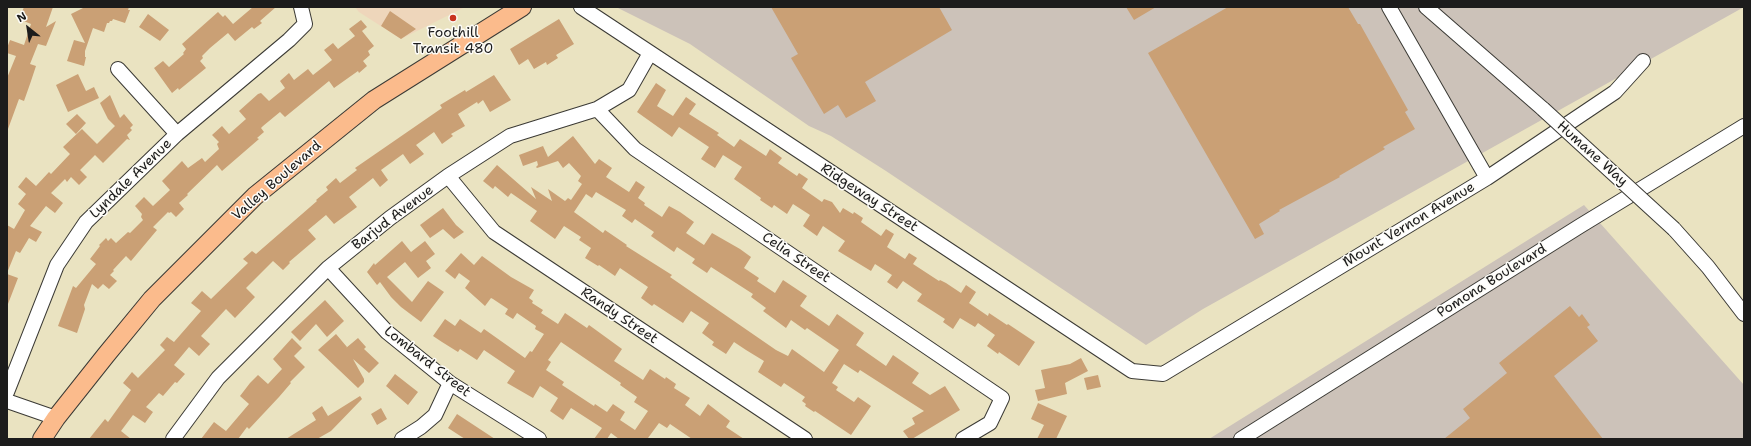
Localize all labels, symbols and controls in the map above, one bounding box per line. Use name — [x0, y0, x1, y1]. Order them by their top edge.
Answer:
north arrow — [8, 8, 48, 48]
text: N — [14, 8, 29, 26]
marker: Foothill Transit 480 — [448, 13, 458, 23]
place label: Foothill Transit 480 — [413, 25, 493, 58]
street label: Humane Way — [1553, 118, 1631, 190]
street label: Lyndale Avenue — [87, 136, 175, 222]
street label: Valley Boulevard — [229, 138, 325, 224]
street label: Ridgeway Street — [817, 160, 921, 236]
street label: Mount Vernon Avenue — [1340, 179, 1478, 271]
street label: Barjud Avenue — [349, 182, 437, 254]
street label: Celia Street — [759, 229, 833, 287]
street label: Pomona Boulevard — [1434, 241, 1550, 321]
street label: Randy Street — [577, 284, 661, 348]
street label: Lombard Street — [380, 323, 474, 401]

